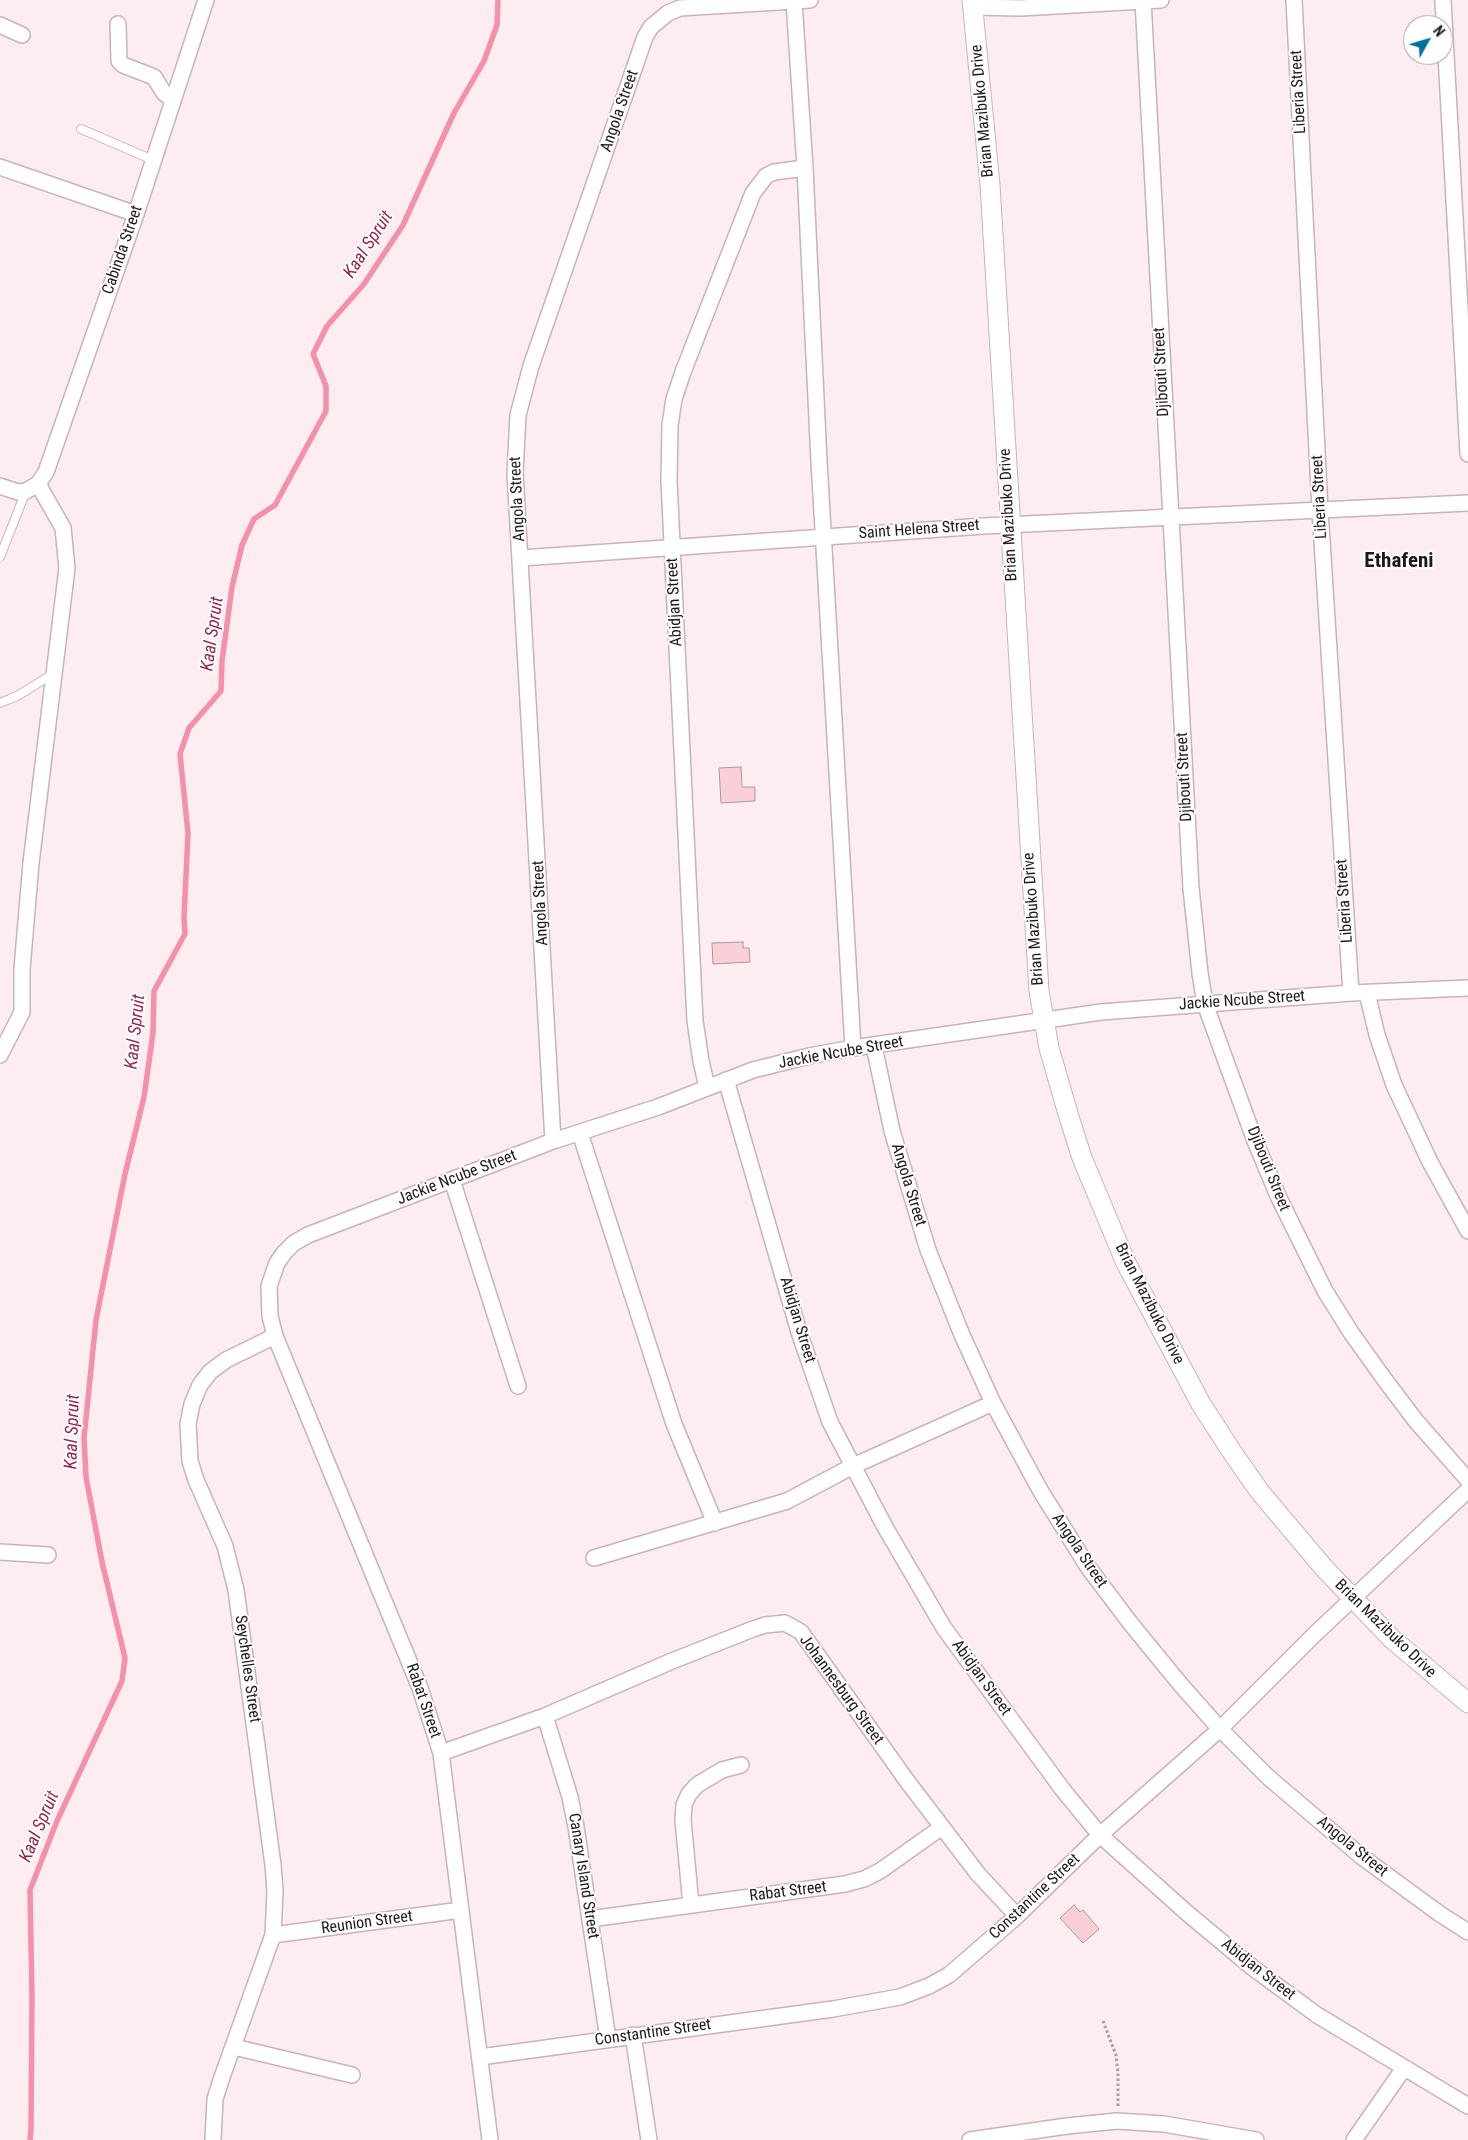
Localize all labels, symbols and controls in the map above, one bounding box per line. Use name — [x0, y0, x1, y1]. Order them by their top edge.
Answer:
north arrow — [1403, 15, 1453, 65]
text: N — [1430, 23, 1448, 40]
street label: Brian Mazibuko Drive — [968, 44, 998, 178]
street label: Liberia Street — [1287, 50, 1311, 134]
street label: Angola Street — [597, 68, 643, 154]
street label: Cabinda Street — [99, 203, 147, 297]
water label: Kaal Spruit — [340, 208, 398, 282]
street label: Djibouti Street — [1150, 327, 1174, 417]
street label: Brian Mazibuko Drive — [996, 448, 1022, 582]
street label: Liberia Street — [1308, 455, 1332, 539]
street label: Angola Street — [506, 456, 530, 542]
street label: Saint Helena Street — [858, 516, 980, 544]
district label: Ethafeni — [1364, 549, 1434, 575]
street label: Abidjan Street — [663, 557, 687, 647]
water label: Kaal Spruit — [197, 595, 229, 673]
street label: Djibouti Street — [1173, 732, 1197, 822]
street label: Brian Mazibuko Drive — [1020, 852, 1048, 986]
street label: Liberia Street — [1332, 858, 1358, 944]
street label: Angola Street — [529, 860, 553, 946]
street label: Jackie Ncube Street — [1178, 987, 1306, 1015]
water label: Kaal Spruit — [121, 994, 151, 1070]
street label: Jackie Ncube Street — [777, 1033, 905, 1073]
street label: Djibouti Street — [1242, 1124, 1294, 1214]
street label: Angola Street — [886, 1141, 930, 1229]
street label: Jackie Ncube Street — [395, 1146, 519, 1210]
street label: Brian Mazibuko Drive — [1110, 1240, 1188, 1368]
street label: Abidjan Street — [775, 1275, 819, 1365]
water label: Kaal Spruit — [61, 1394, 85, 1470]
street label: Angola Street — [1047, 1510, 1111, 1592]
street label: Brian Mazibuko Drive — [1330, 1576, 1440, 1682]
street label: Seychelles Street — [230, 1614, 264, 1724]
street label: Johannesburg Street — [795, 1631, 887, 1749]
street label: Abidjan Street — [947, 1636, 1015, 1720]
street label: Rabat Street — [401, 1661, 445, 1741]
water label: Kaal Spruit — [15, 1788, 65, 1866]
street label: Canary Island Street — [564, 1812, 602, 1940]
street label: Angola Street — [1313, 1813, 1391, 1881]
street label: Constantine Street — [986, 1850, 1084, 1944]
street label: Rabat Street — [748, 1878, 828, 1906]
street label: Reunion Street — [320, 1907, 414, 1939]
street label: Abidjan Street — [1217, 1935, 1299, 2005]
street label: Constantine Street — [594, 2015, 712, 2051]

